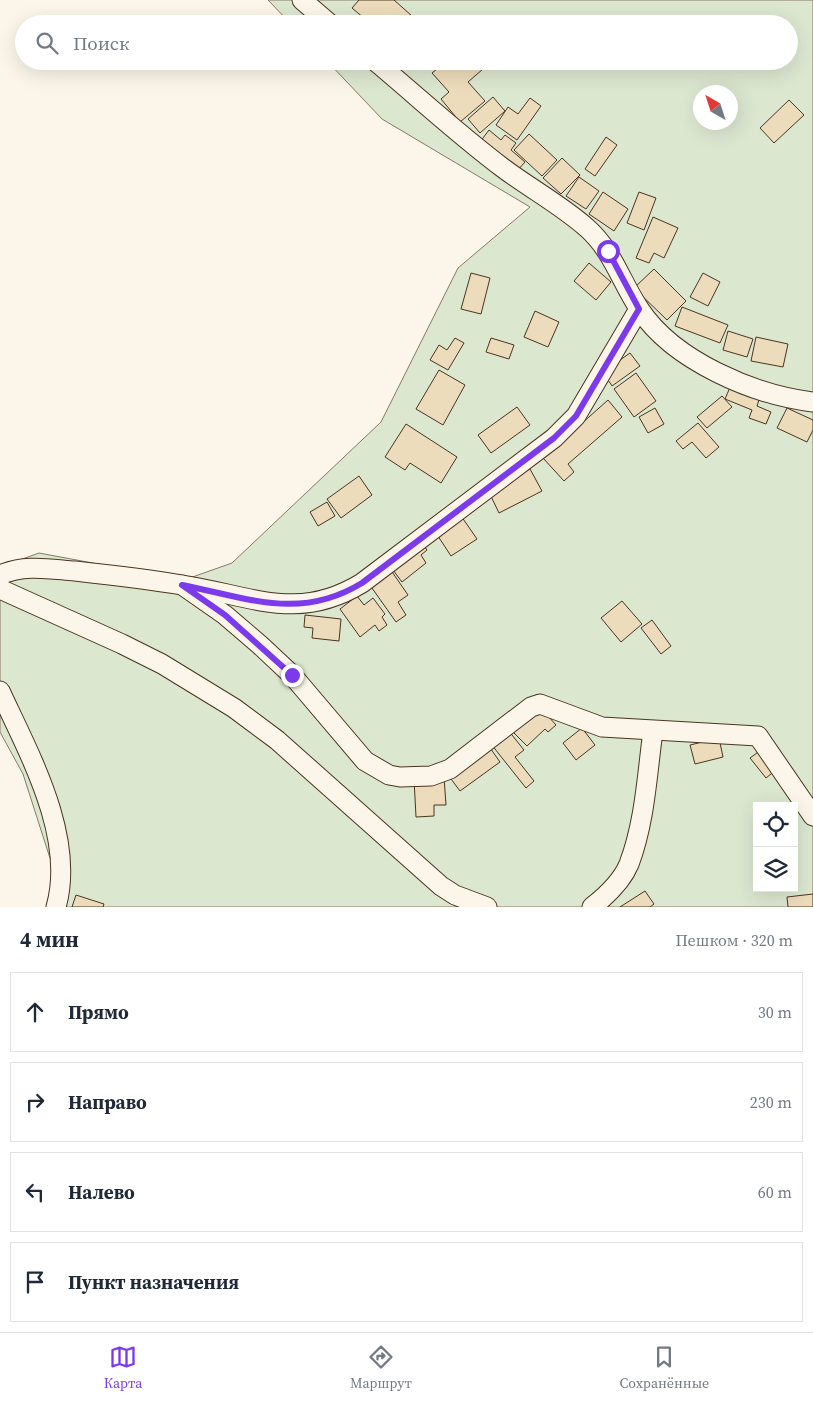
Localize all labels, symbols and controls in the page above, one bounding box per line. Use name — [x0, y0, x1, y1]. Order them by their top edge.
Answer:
search box — [15, 15, 798, 70]
icon: search — [33, 29, 61, 57]
text: Поиск — [73, 30, 130, 56]
north arrow — [693, 85, 738, 130]
route start — [597, 240, 620, 263]
route end — [281, 664, 304, 687]
map controls — [753, 802, 798, 892]
button: locate — [753, 802, 798, 847]
button: layers — [753, 847, 798, 892]
text: 4 мин — [20, 925, 79, 954]
text: Пешком · 320 m — [675, 929, 793, 951]
icon: ahead — [21, 998, 49, 1026]
text: Прямо — [68, 999, 129, 1025]
text: 30 m — [758, 1001, 792, 1023]
icon: right — [21, 1088, 49, 1116]
text: Направо — [68, 1089, 147, 1115]
text: 230 m — [750, 1091, 792, 1113]
icon: left — [21, 1178, 49, 1206]
text: Налево — [68, 1179, 135, 1205]
text: 60 m — [758, 1181, 792, 1203]
icon: arrive — [21, 1268, 49, 1296]
text: Пункт назначения — [68, 1269, 239, 1295]
tab: Карта — [104, 1343, 142, 1393]
tab: Маршрут — [350, 1343, 412, 1393]
tab: Сохранённые — [620, 1343, 709, 1393]

